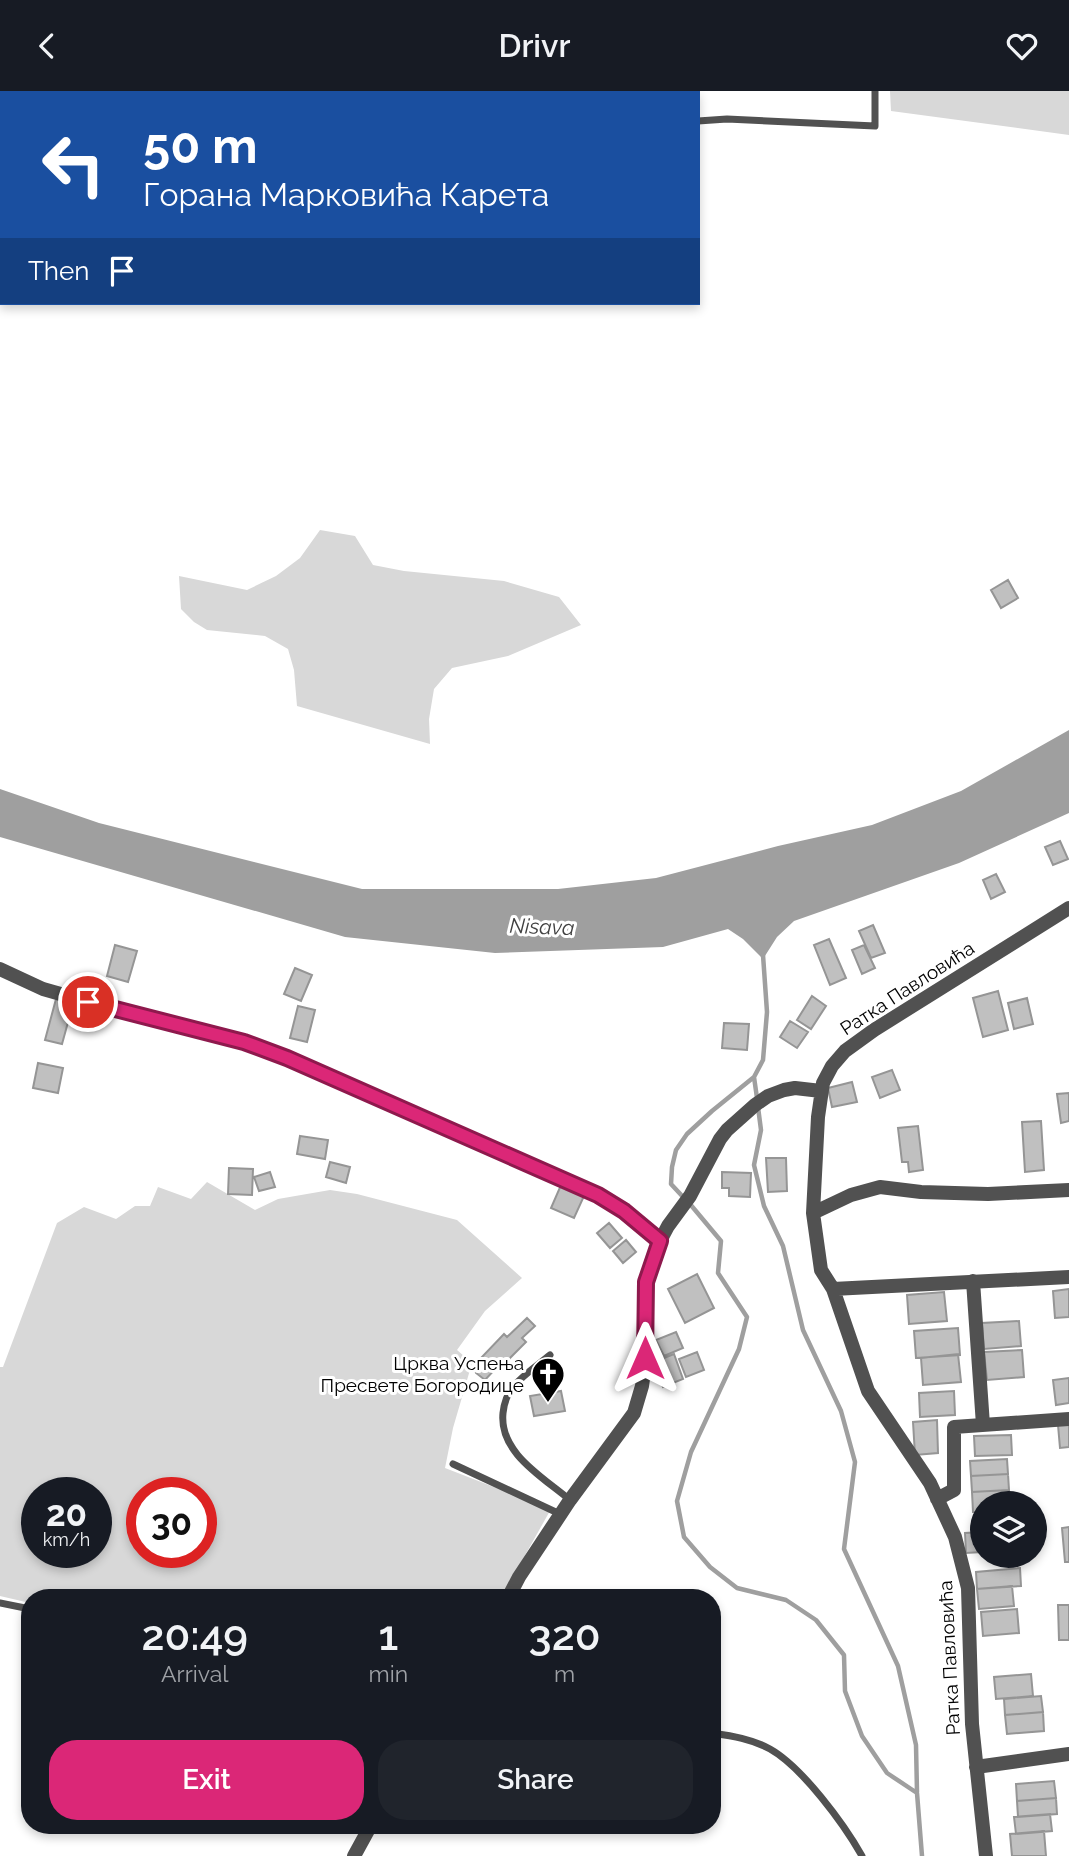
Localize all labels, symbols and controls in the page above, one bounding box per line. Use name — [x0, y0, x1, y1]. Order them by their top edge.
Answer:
icon: back — [28, 27, 66, 65]
text: Drivr — [499, 27, 570, 64]
icon: heart — [1003, 27, 1041, 65]
text: 50 m — [143, 117, 258, 174]
icon: left — [28, 119, 119, 210]
text: Горана Марковића Карета — [143, 176, 549, 213]
icon: arrive — [103, 252, 141, 290]
text: Then — [28, 256, 89, 286]
water label: Nisava — [509, 913, 575, 940]
street label: Ратка Павловића — [836, 937, 978, 1039]
pin — [58, 972, 118, 1032]
icon: arrive — [69, 983, 107, 1021]
position arrow — [608, 1321, 682, 1395]
place label: Црква Успења Пресвете Богородице — [321, 1352, 524, 1396]
church icon: Црква Успења Пресвете Богородице — [529, 1355, 567, 1404]
speed limit sign: 30 — [126, 1477, 217, 1568]
map controls — [970, 1491, 1047, 1568]
button: layers — [970, 1491, 1047, 1568]
text: 20 — [46, 1493, 87, 1534]
text: km/h — [43, 1529, 90, 1550]
street label: Ратка Павловића — [934, 1580, 964, 1736]
text: 20:49 — [141, 1611, 248, 1660]
text: 1 — [378, 1611, 398, 1660]
text: 320 — [529, 1611, 601, 1660]
text: Arrival — [161, 1660, 229, 1687]
text: min — [369, 1660, 408, 1687]
text: m — [554, 1660, 575, 1687]
button: Exit — [49, 1740, 364, 1820]
button: Share — [378, 1740, 693, 1820]

